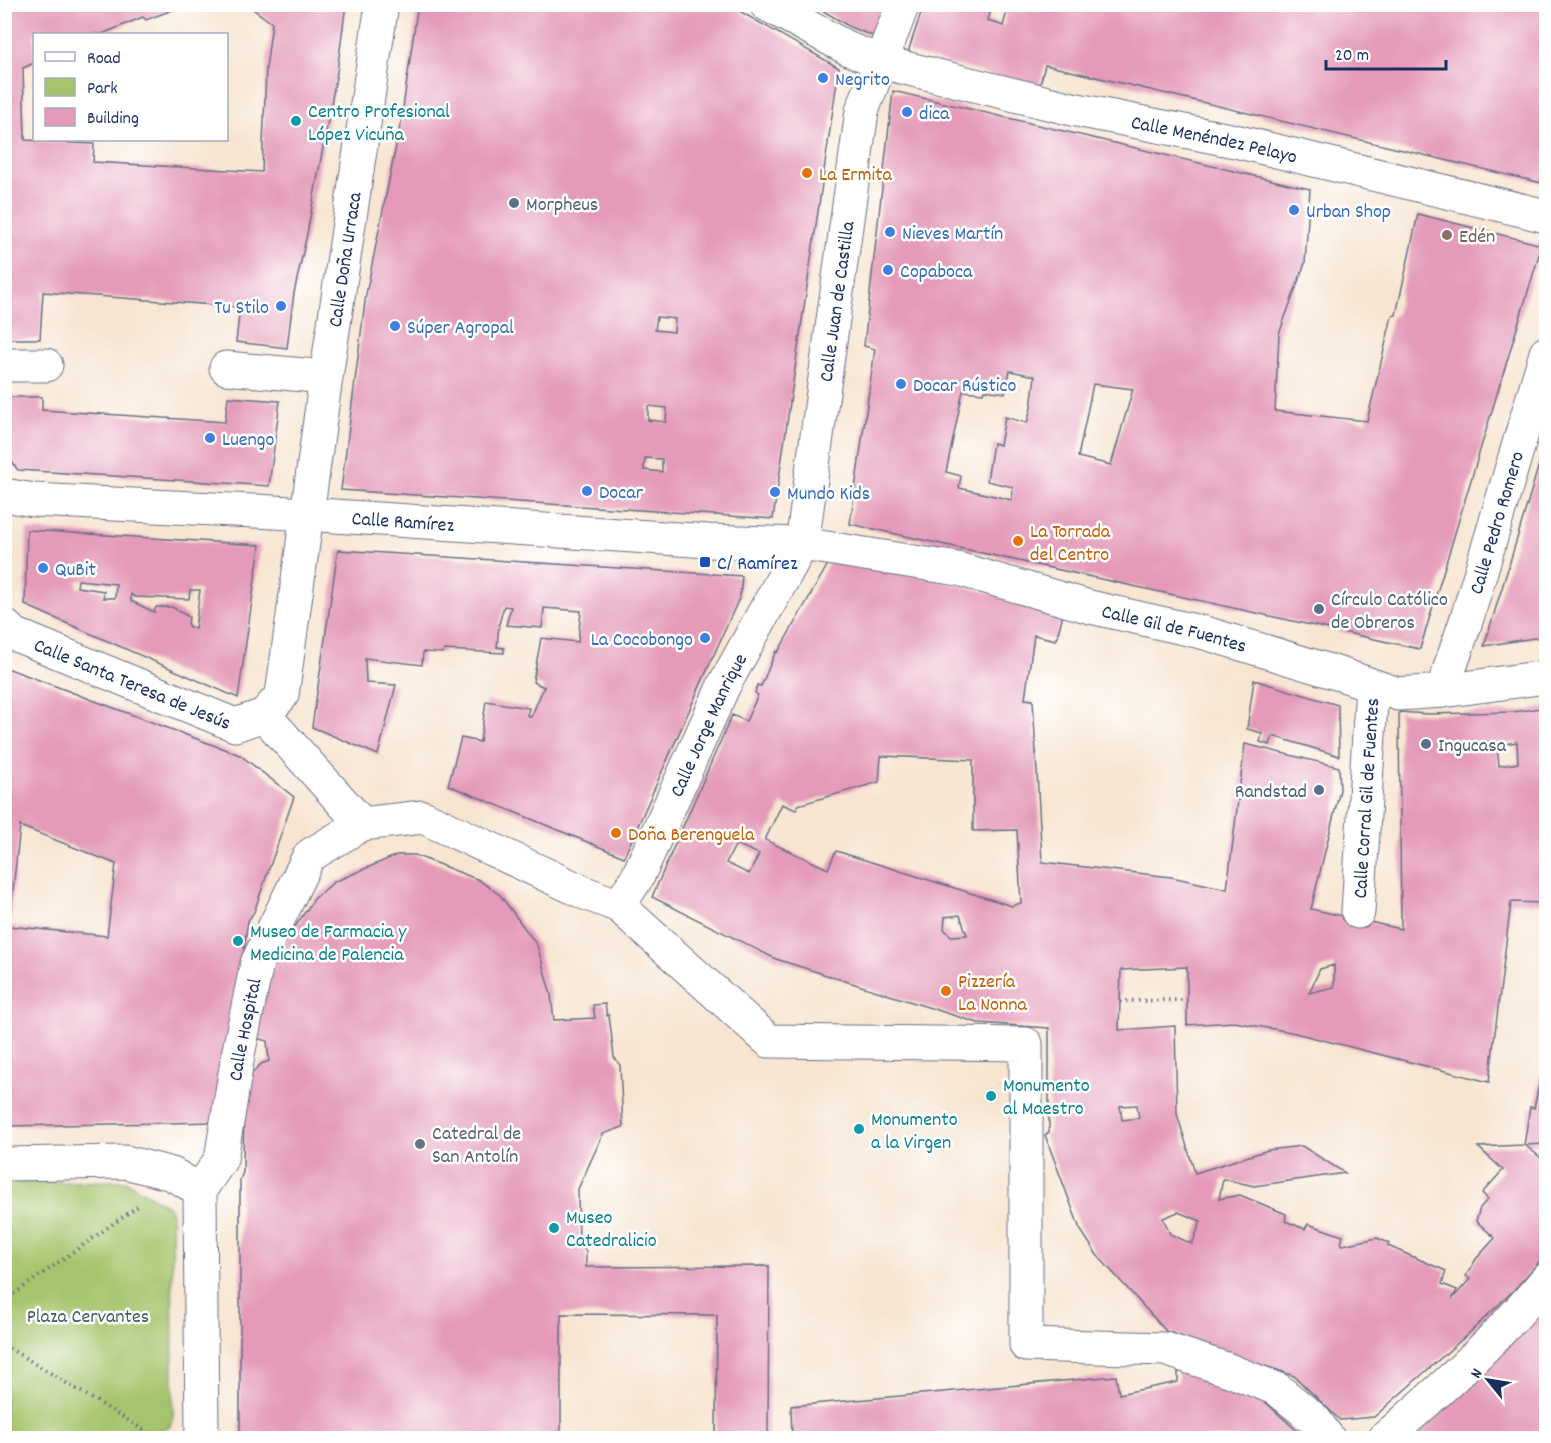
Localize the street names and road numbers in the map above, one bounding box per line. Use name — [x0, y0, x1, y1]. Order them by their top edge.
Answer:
street label: Calle Menéndez Pelayo — [1128, 110, 1300, 173]
street label: Calle Doña Urraca — [323, 190, 371, 329]
street label: Calle Juan de Castilla — [814, 219, 864, 384]
street label: Calle Pedro Romero — [1464, 448, 1533, 598]
street label: Calle Ramírez — [351, 506, 455, 541]
street label: Calle Gil de Fuentes — [1099, 599, 1250, 662]
street label: Calle Santa Teresa de Jesús — [29, 633, 235, 739]
street label: Calle Jorge Manrique — [664, 649, 756, 802]
street label: Calle Corral Gil de Fuentes — [1348, 697, 1388, 899]
street label: Calle Hospital — [223, 976, 271, 1083]

